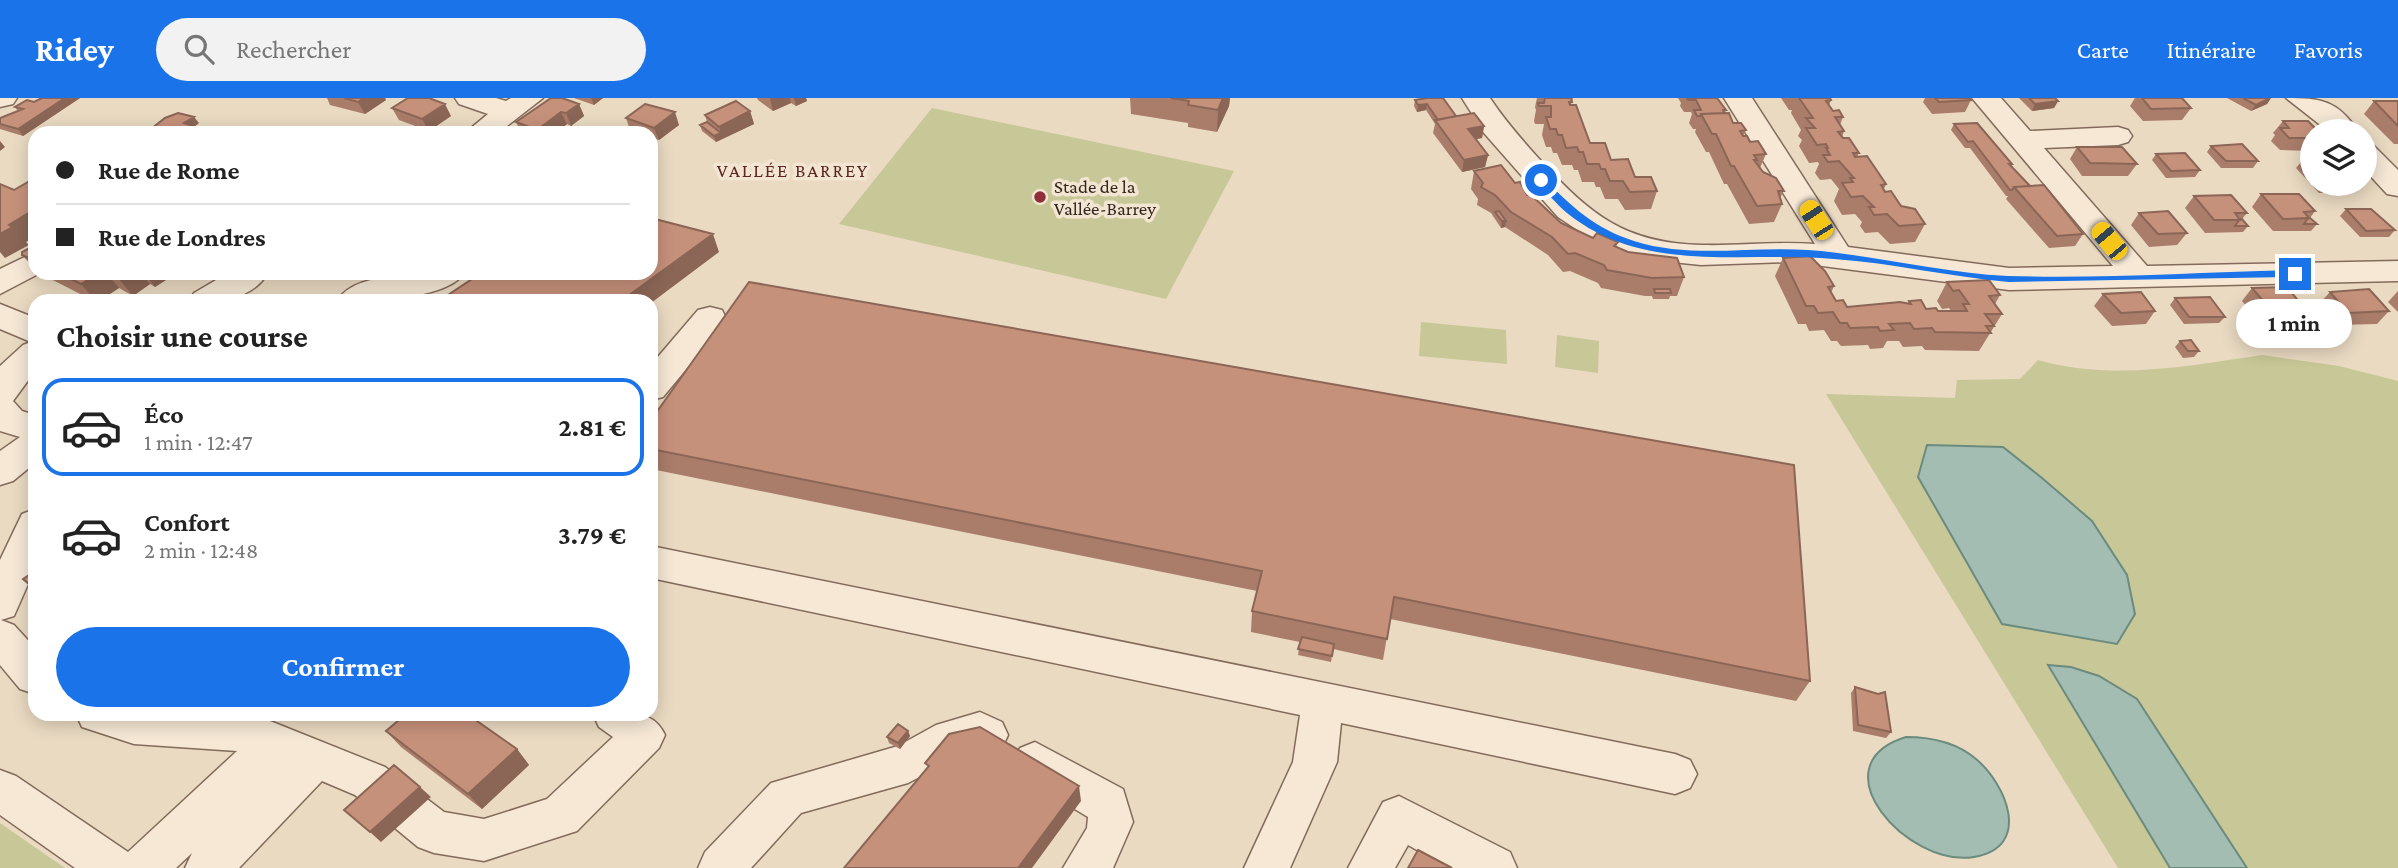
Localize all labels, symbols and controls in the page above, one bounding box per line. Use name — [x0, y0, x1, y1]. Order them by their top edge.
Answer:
search box — [156, 18, 646, 81]
icon: search — [180, 30, 218, 68]
text: Ridey — [35, 31, 114, 68]
text: Rechercher — [236, 35, 351, 64]
text: Carte — [2077, 36, 2129, 63]
text: Itinéraire — [2167, 36, 2256, 63]
text: Favoris — [2294, 36, 2363, 63]
map controls — [2300, 119, 2377, 196]
button: layers — [2300, 119, 2377, 196]
text: Rue de Rome — [98, 156, 240, 185]
district label: VALLÉE BARREY — [717, 160, 869, 181]
route start — [1525, 164, 1557, 196]
place label: Stade de la Vallée-Barrey — [1054, 176, 1156, 219]
marker: Stade de la Vallée-Barrey — [1032, 189, 1048, 205]
car — [1796, 197, 1837, 243]
car — [2088, 218, 2131, 264]
text: Rue de Londres — [98, 223, 266, 252]
route end — [2279, 258, 2311, 290]
callout: 1 min — [2237, 298, 2353, 347]
text: 1 min — [2268, 310, 2320, 336]
text: Choisir une course — [56, 318, 308, 354]
icon: car — [60, 396, 123, 459]
text: Éco — [144, 400, 184, 429]
text: 2.81 € — [559, 413, 626, 442]
text: 1 min · 12:47 — [144, 429, 253, 455]
icon: car — [60, 504, 123, 567]
text: Confort — [144, 508, 230, 537]
text: 3.79 € — [558, 521, 626, 550]
text: 2 min · 12:48 — [144, 537, 258, 563]
button: Confirmer — [56, 627, 630, 707]

